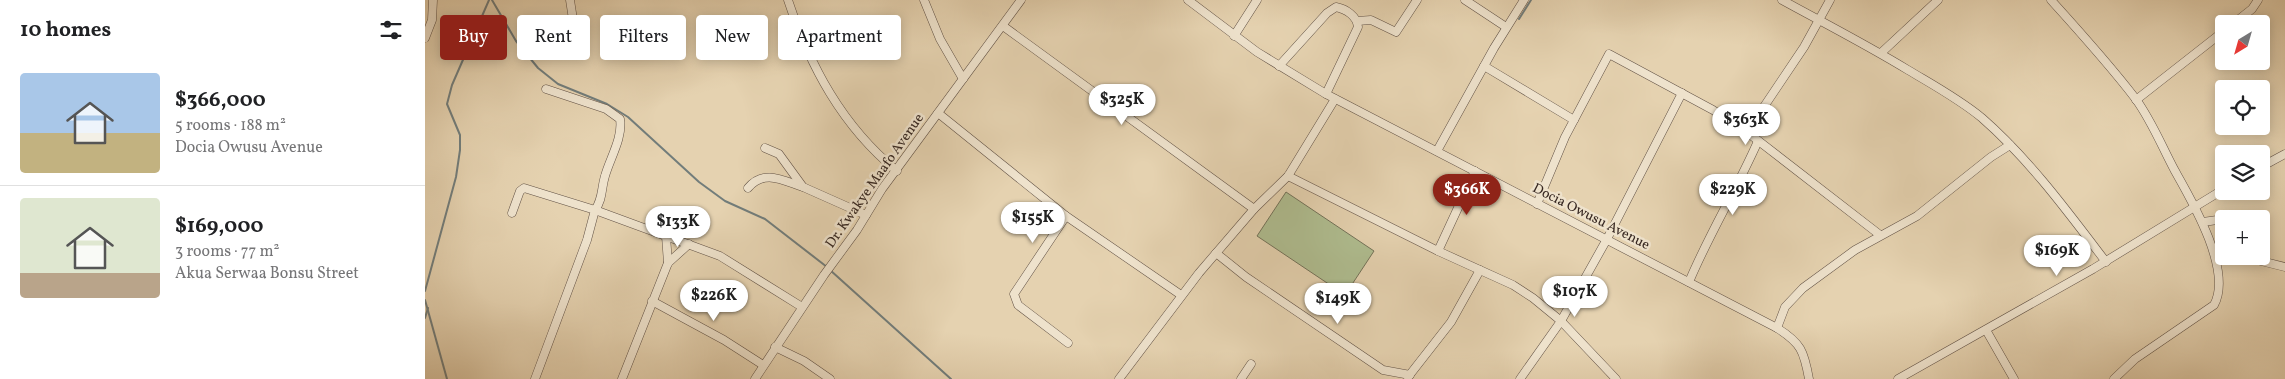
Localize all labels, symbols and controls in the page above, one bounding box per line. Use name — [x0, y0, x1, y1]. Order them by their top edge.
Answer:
chip: Buy — [440, 15, 507, 60]
chip: Rent — [517, 15, 590, 60]
chip: Filters — [600, 15, 686, 60]
chip: New — [696, 15, 768, 60]
chip: Apartment — [778, 15, 901, 60]
north arrow — [2215, 15, 2270, 70]
map controls — [2215, 15, 2270, 265]
text: 10 homes — [20, 16, 111, 45]
icon: filters — [377, 16, 405, 44]
button: locate — [2215, 80, 2270, 135]
pin: $325K — [1087, 84, 1157, 126]
text: $366,000 — [175, 86, 266, 115]
text: $325K — [1100, 89, 1144, 111]
icon: home — [60, 93, 120, 153]
pin: $363K — [1711, 104, 1781, 146]
text: $363K — [1723, 109, 1769, 131]
street label: Dr. Kwakye Maafo Avenue — [821, 110, 929, 252]
text: 5 rooms · 188 m² — [175, 115, 286, 137]
text: Docia Owusu Avenue — [175, 137, 323, 159]
button: layers — [2215, 145, 2270, 200]
pin: $366K — [1432, 174, 1502, 216]
pin: $229K — [1698, 174, 1768, 216]
text: $366K — [1444, 179, 1490, 201]
street label: Docia Owusu Avenue — [1529, 179, 1653, 255]
text: $229K — [1710, 179, 1756, 201]
pin: $155K — [998, 202, 1068, 244]
pin: $133K — [643, 206, 713, 248]
text: $155K — [1012, 207, 1054, 229]
button: + — [2215, 210, 2270, 265]
text: $133K — [656, 211, 700, 233]
text: $169,000 — [175, 212, 264, 241]
icon: home — [60, 218, 120, 278]
pin: $169K — [2022, 234, 2092, 277]
text: $169K — [2035, 240, 2079, 262]
text: 3 rooms · 77 m² — [175, 241, 279, 263]
text: Akua Serwaa Bonsu Street — [175, 263, 359, 285]
pin: $107K — [1540, 276, 1610, 318]
pin: $226K — [679, 280, 749, 322]
text: $107K — [1553, 281, 1597, 303]
pin: $149K — [1303, 282, 1373, 325]
text: $226K — [691, 285, 737, 307]
text: $149K — [1315, 288, 1361, 310]

